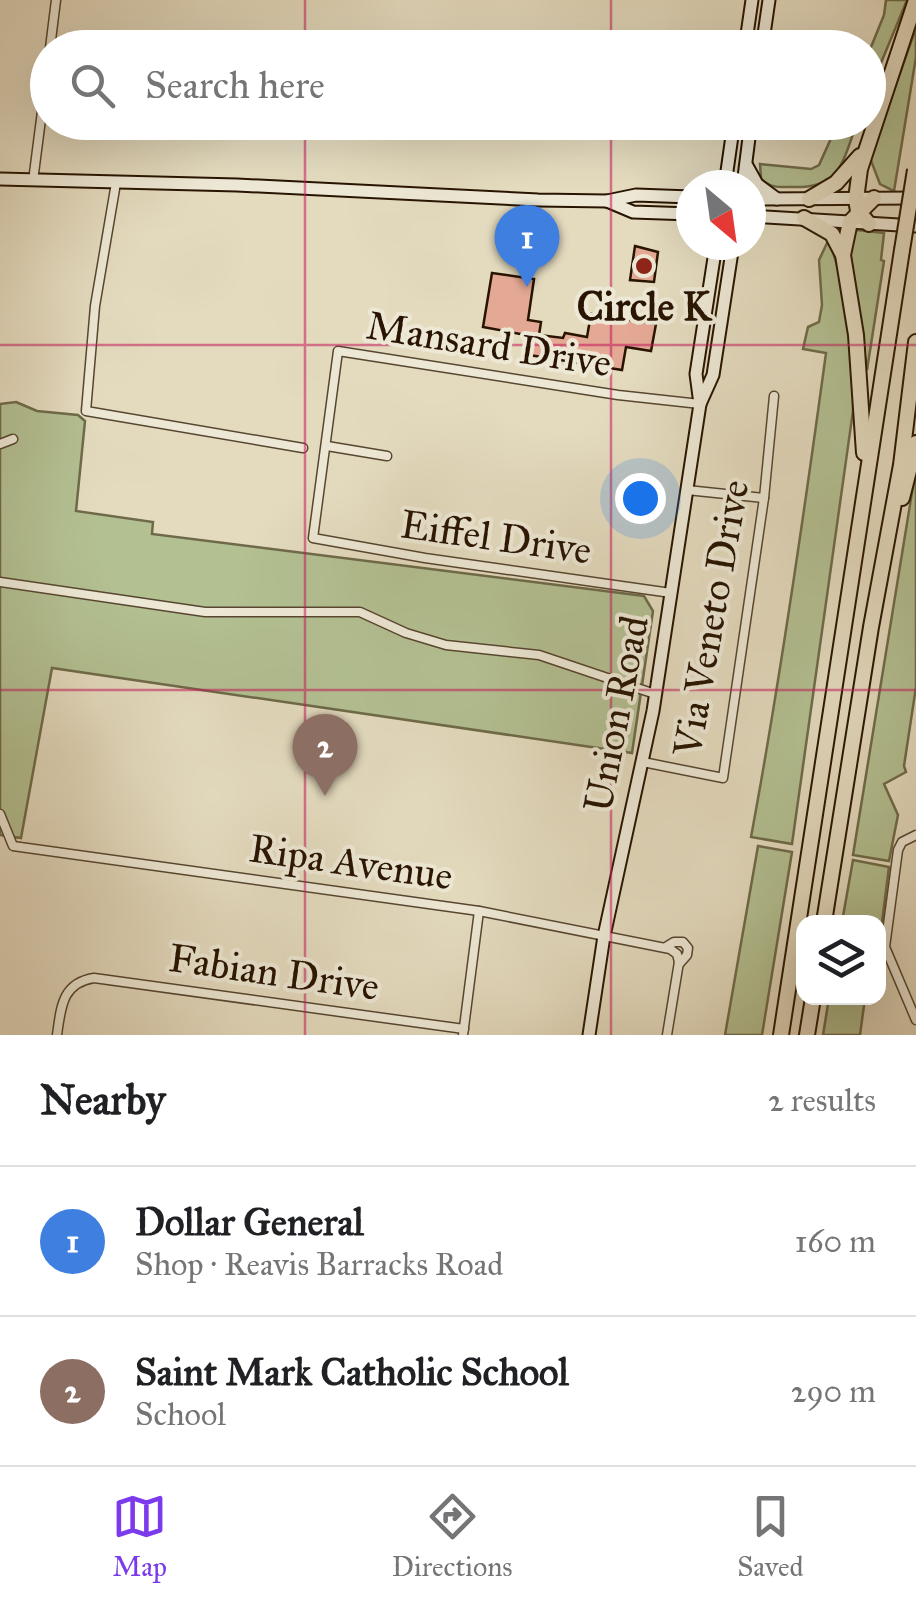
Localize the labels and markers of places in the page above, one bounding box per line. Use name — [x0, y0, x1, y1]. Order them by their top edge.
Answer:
pin: 1 — [494, 204, 560, 287]
marker: Circle K — [633, 255, 655, 277]
place label: Circle K — [577, 282, 713, 331]
pin: 2 — [292, 714, 358, 796]

